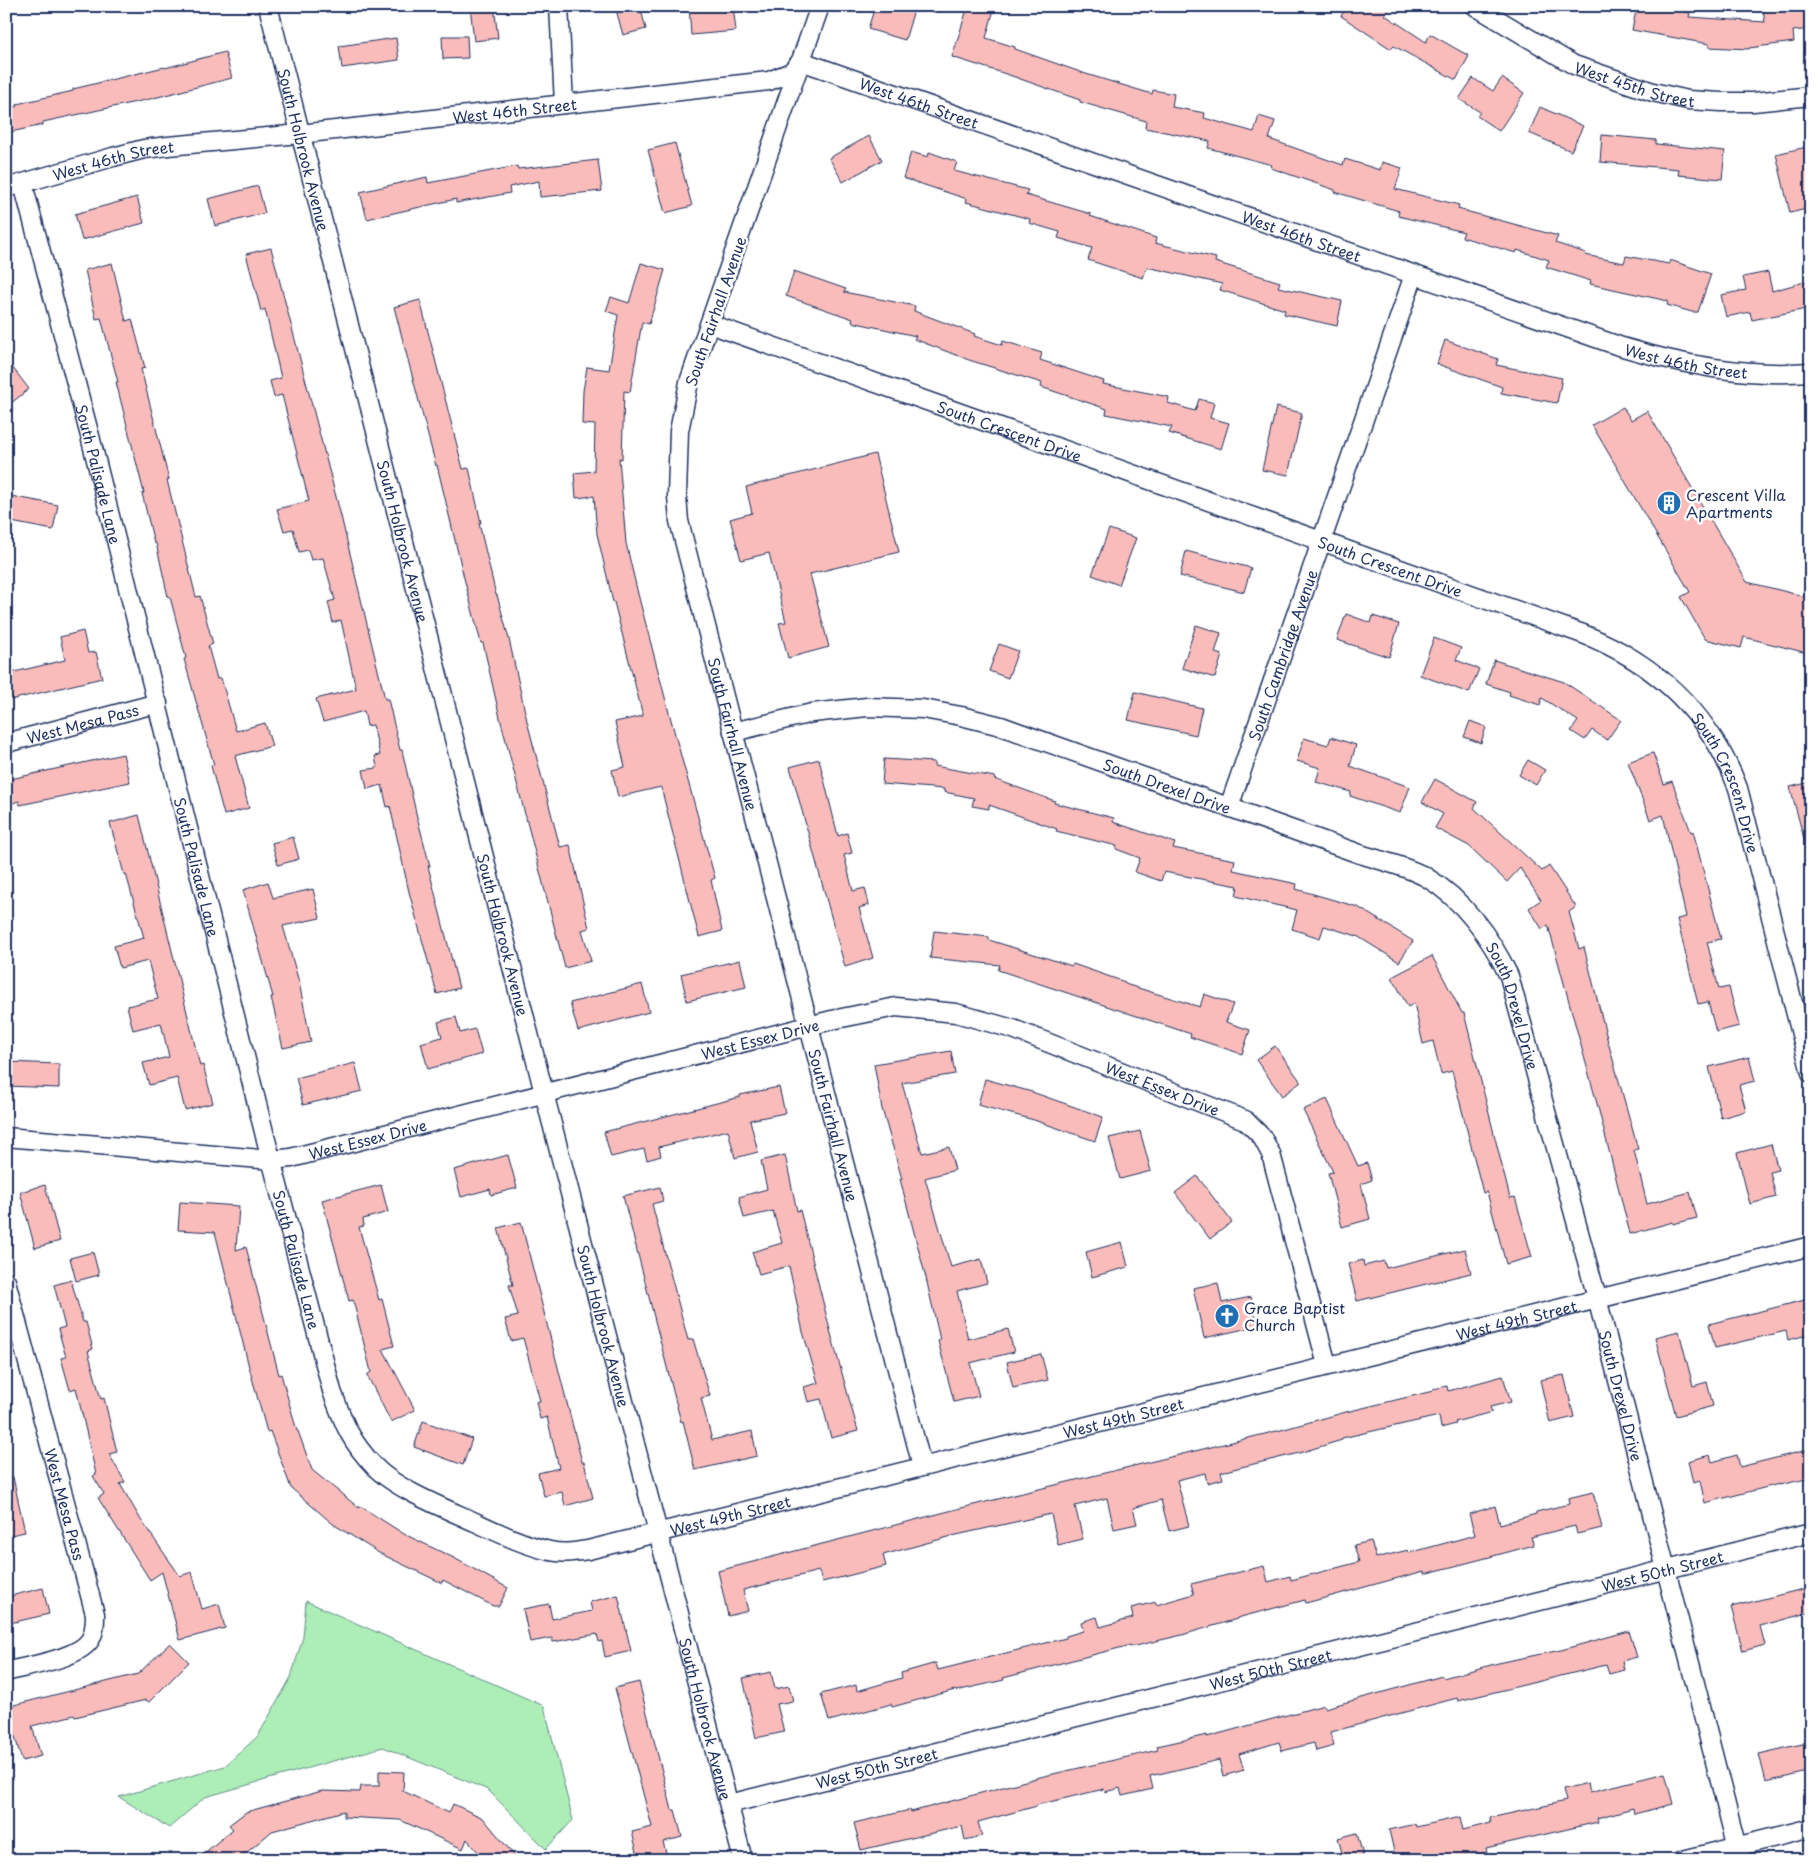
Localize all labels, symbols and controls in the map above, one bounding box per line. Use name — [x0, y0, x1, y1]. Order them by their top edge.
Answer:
street label: West 45th Street — [1572, 55, 1695, 112]
street label: South Holbrook Avenue — [273, 66, 336, 233]
street label: West 46th Street — [857, 71, 982, 134]
street label: West 46th Street — [451, 91, 578, 128]
street label: West 46th Street — [50, 134, 175, 186]
street label: West 46th Street — [1239, 204, 1364, 267]
street label: South Fairhall Avenue — [679, 233, 751, 389]
street label: West 46th Street — [1622, 337, 1749, 383]
street label: South Crescent Drive — [934, 394, 1085, 467]
street label: South Palisade Lane — [71, 402, 128, 546]
street label: South Holbrook Avenue — [372, 457, 436, 625]
place label: Crescent Villa Apartments — [1686, 483, 1786, 523]
building icon: Crescent Villa Apartments — [1656, 490, 1682, 516]
street label: South Crescent Drive — [1315, 529, 1466, 602]
street label: South Cambridge Avenue — [1242, 566, 1322, 744]
street label: South Fairhall Avenue — [703, 655, 764, 813]
street label: West Mesa Pass — [24, 697, 141, 749]
street label: South Crescent Drive — [1687, 707, 1766, 855]
street label: South Drexel Drive — [1100, 752, 1234, 819]
street label: South Palisade Lane — [169, 795, 226, 939]
street label: South Holbrook Avenue — [472, 851, 535, 1018]
street label: South Drexel Drive — [1481, 937, 1546, 1072]
street label: West Essex Drive — [698, 1012, 821, 1065]
street label: South Fairhall Avenue — [804, 1046, 865, 1204]
street label: West Essex Drive — [1102, 1055, 1223, 1121]
street label: West Essex Drive — [306, 1112, 429, 1165]
street label: South Palisade Lane — [268, 1187, 327, 1332]
street label: South Holbrook Avenue — [572, 1242, 636, 1409]
street label: West 49th Street — [1453, 1293, 1579, 1345]
place label: Grace Baptist Church — [1244, 1296, 1345, 1336]
church icon: Grace Baptist Church — [1214, 1303, 1240, 1329]
street label: South Drexel Drive — [1594, 1328, 1649, 1463]
street label: West 49th Street — [1060, 1391, 1186, 1443]
street label: West Mesa Pass — [40, 1446, 92, 1563]
street label: West 49th Street — [667, 1489, 793, 1541]
street label: West 50th Street — [1599, 1544, 1726, 1597]
street label: South Holbrook Avenue — [674, 1635, 738, 1802]
street label: West 50th Street — [1207, 1642, 1334, 1695]
street label: West 50th Street — [813, 1741, 940, 1793]

